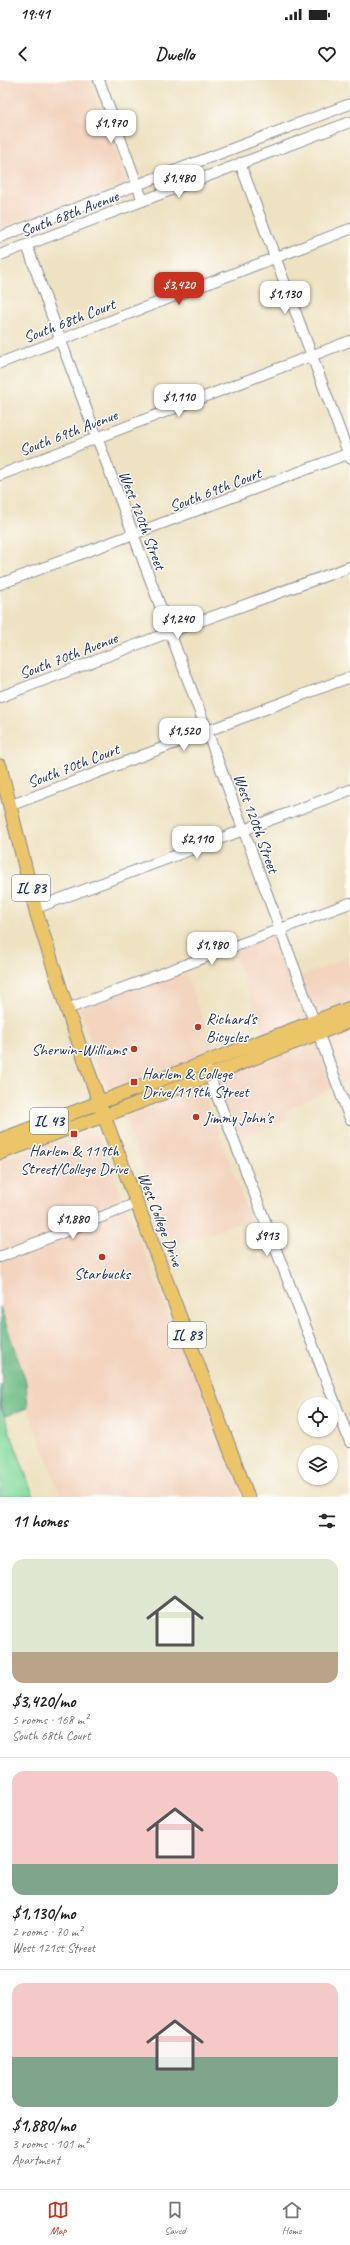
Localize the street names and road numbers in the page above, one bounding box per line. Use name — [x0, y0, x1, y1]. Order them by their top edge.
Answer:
street label: South 68th Avenue — [18, 185, 123, 242]
street label: South 68th Court — [21, 294, 120, 348]
street label: South 69th Avenue — [17, 404, 122, 461]
street label: South 69th Court — [167, 463, 266, 517]
street label: West 120th Street — [114, 468, 171, 574]
street label: South 70th Avenue — [17, 627, 122, 684]
street label: South 70th Court — [25, 739, 124, 793]
street label: West 120th Street — [229, 771, 284, 877]
road number: IL 83 — [12, 875, 50, 901]
road number: IL 43 — [30, 1108, 68, 1134]
street label: West College Drive — [133, 1170, 188, 1271]
road number: IL 83 — [168, 1322, 206, 1348]

